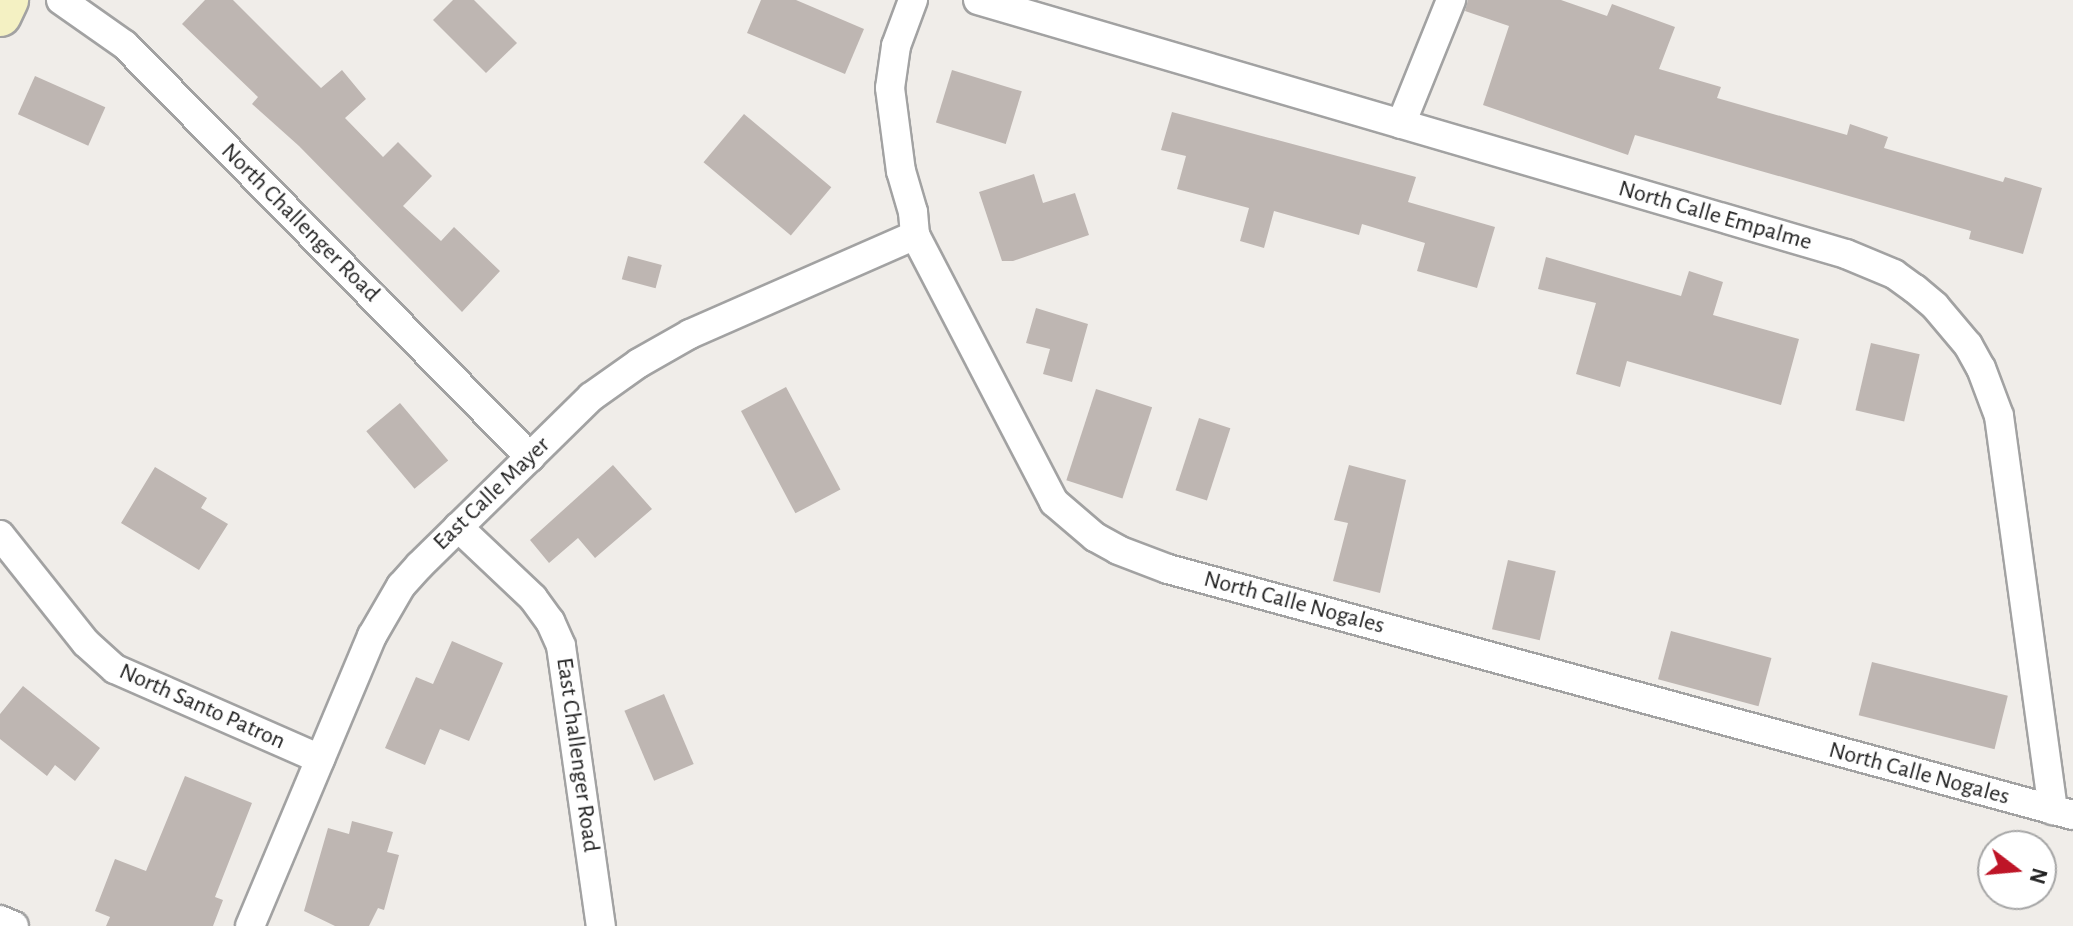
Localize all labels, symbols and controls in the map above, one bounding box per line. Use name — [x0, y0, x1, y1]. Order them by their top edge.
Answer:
street label: North Challenger Road — [215, 138, 385, 308]
street label: North Calle Empalme — [1615, 175, 1815, 257]
street label: East Calle Mayer — [428, 431, 556, 557]
street label: North Calle Nogales — [1201, 565, 1387, 641]
street label: East Challenger Road — [549, 656, 605, 854]
street label: North Santo Patron — [115, 658, 289, 756]
street label: North Calle Nogales — [1826, 736, 2012, 812]
north arrow — [1977, 830, 2057, 910]
text: N — [2025, 866, 2051, 886]

